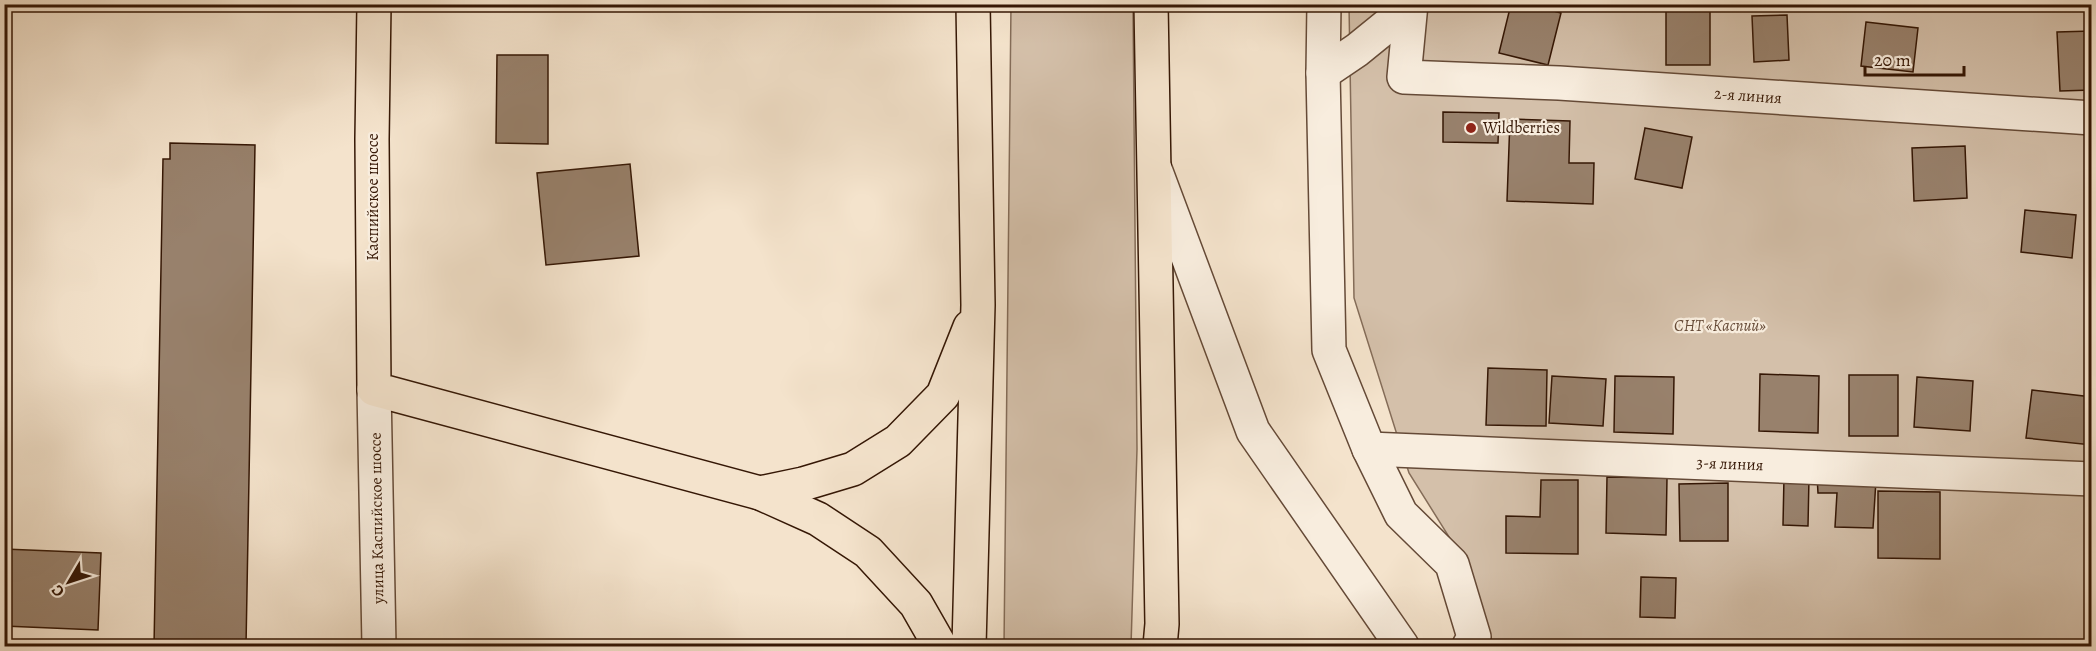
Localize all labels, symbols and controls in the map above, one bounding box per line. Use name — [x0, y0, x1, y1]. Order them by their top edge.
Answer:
scale bar — [1865, 39, 1964, 77]
text: 20 m — [1874, 48, 1911, 72]
street label: 2-я линия — [1713, 83, 1783, 109]
place label: Wildberries — [1482, 117, 1560, 139]
marker: Wildberries — [1464, 121, 1478, 135]
street label: Каспийское шоссе — [362, 133, 384, 261]
park label: СНТ «Каспий» — [1674, 315, 1766, 337]
street label: улица Каспийское шоссе — [365, 432, 390, 605]
street label: 3-я линия — [1696, 452, 1764, 476]
north arrow — [39, 552, 99, 612]
text: С — [46, 580, 70, 602]

